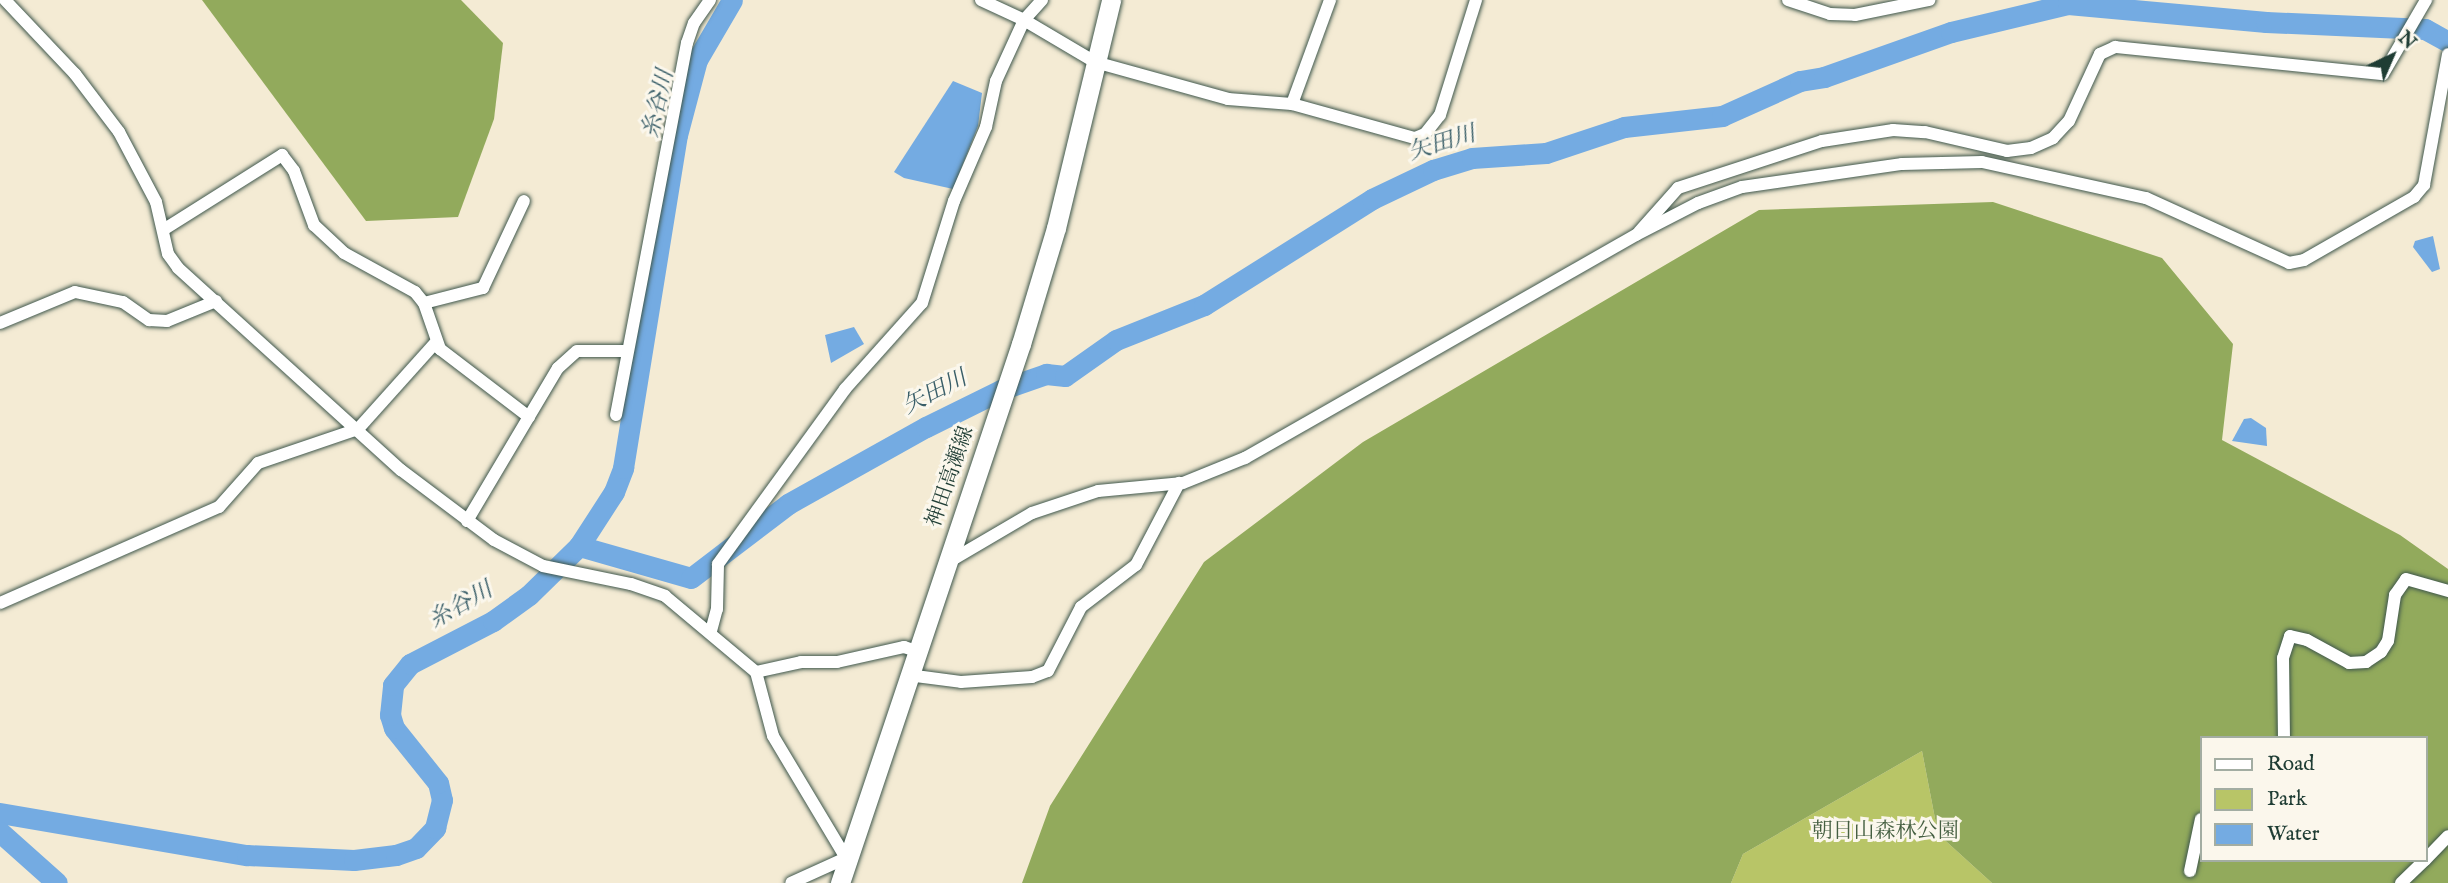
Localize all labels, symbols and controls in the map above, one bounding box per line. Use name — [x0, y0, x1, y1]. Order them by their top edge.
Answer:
north arrow — [2357, 21, 2427, 91]
text: N — [2392, 27, 2421, 55]
water label: 糸谷川 — [638, 67, 680, 141]
water label: 矢田川 — [1405, 121, 1479, 167]
water label: 矢田川 — [898, 365, 972, 421]
street label: 神田高瀬線 — [922, 423, 980, 531]
water label: 糸谷川 — [424, 577, 498, 635]
legend — [2200, 736, 2427, 862]
text: Road — [2267, 751, 2314, 778]
text: Park — [2267, 786, 2307, 813]
park label: 朝日山森林公園 — [1812, 819, 1958, 845]
text: Water — [2267, 821, 2319, 848]

